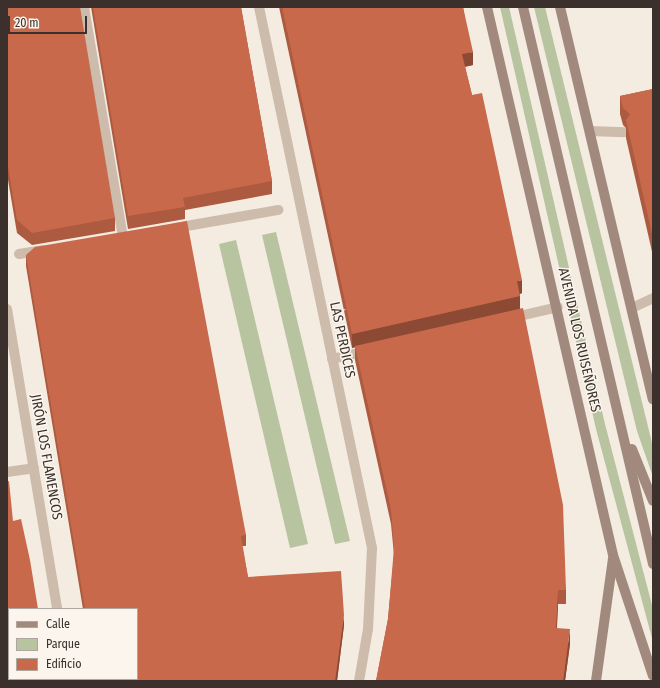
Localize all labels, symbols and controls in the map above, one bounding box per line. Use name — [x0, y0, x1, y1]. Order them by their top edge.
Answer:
scale bar — [10, 8, 89, 34]
text: 20 m — [15, 16, 39, 30]
street label: AVENIDA LOS RUISEÑORES — [554, 266, 604, 414]
street label: LAS PERDICES — [326, 300, 358, 380]
street label: JIRÓN LOS FLAMENCOS — [27, 393, 65, 521]
legend — [8, 608, 138, 680]
text: Calle — [46, 617, 70, 631]
text: Parque — [46, 637, 80, 651]
text: Edificio — [46, 657, 82, 671]

